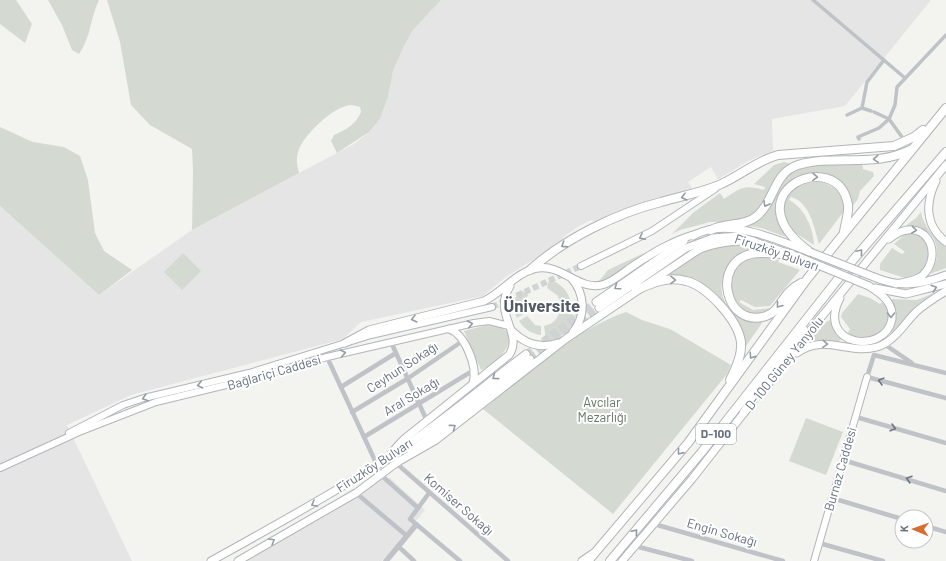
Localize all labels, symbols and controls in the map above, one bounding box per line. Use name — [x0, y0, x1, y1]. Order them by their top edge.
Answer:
one-way arrow — [873, 155, 879, 164]
one-way arrow — [812, 173, 818, 181]
one-way arrow — [681, 192, 687, 200]
one-way arrow — [763, 200, 771, 207]
one-way arrow — [911, 225, 917, 234]
street label: Firuzköy Bulvarı — [733, 230, 821, 274]
one-way arrow — [639, 232, 646, 239]
one-way arrow — [561, 240, 568, 248]
one-way arrow — [855, 249, 862, 257]
one-way arrow — [670, 276, 676, 284]
one-way arrow — [614, 282, 621, 290]
one-way arrow — [930, 284, 937, 293]
district label: Üniversite — [504, 295, 580, 315]
one-way arrow — [777, 301, 784, 308]
one-way arrow — [887, 312, 895, 318]
street label: D-100 Güney Yanyolu — [741, 313, 827, 413]
one-way arrow — [410, 314, 417, 323]
one-way arrow — [466, 320, 473, 329]
street label: Ceyhun Sokağı — [363, 338, 441, 396]
one-way arrow — [822, 340, 828, 349]
one-way arrow — [340, 350, 346, 358]
street label: Bağlariçi Caddesi — [225, 351, 323, 393]
one-way arrow — [749, 352, 757, 359]
one-way arrow — [492, 372, 499, 380]
street label: Aral Sokağı — [380, 373, 442, 419]
one-way arrow — [878, 377, 884, 385]
one-way arrow — [197, 381, 203, 389]
one-way arrow — [141, 393, 148, 402]
park label: Avcılar Mezarlığı — [578, 394, 626, 425]
one-way arrow — [890, 423, 896, 431]
road number: D-100 — [696, 424, 736, 444]
one-way arrow — [448, 425, 455, 432]
street label: Burnaz Caddesi — [820, 425, 860, 513]
street label: Firuzköy Bulvarı — [333, 434, 415, 496]
one-way arrow — [678, 447, 685, 454]
street label: Komiser Sokağı — [421, 469, 497, 539]
one-way arrow — [905, 475, 912, 484]
one-way arrow — [311, 499, 318, 506]
north arrow — [894, 509, 934, 549]
street label: Engin Sokağı — [685, 514, 759, 550]
text: K — [897, 525, 910, 532]
one-way arrow — [630, 529, 637, 536]
one-way arrow — [268, 539, 275, 546]

